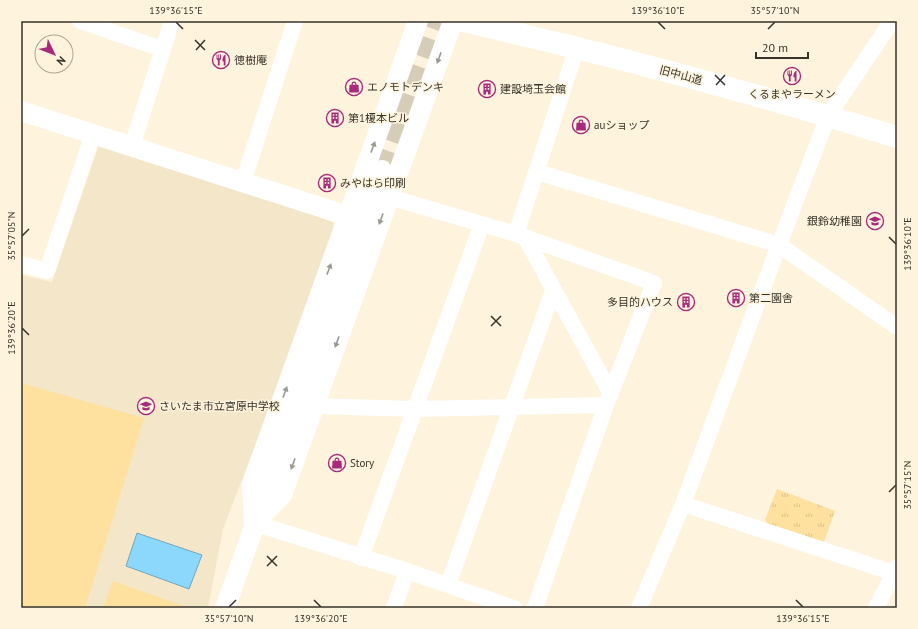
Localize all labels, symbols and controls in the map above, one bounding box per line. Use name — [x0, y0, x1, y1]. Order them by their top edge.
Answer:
text: 139°36'15"E — [149, 4, 203, 17]
text: 139°36'10"E — [631, 4, 685, 17]
text: 35°57'10"N — [750, 4, 800, 17]
north arrow — [34, 34, 74, 74]
scale bar — [756, 34, 808, 60]
text: 20 m — [762, 40, 788, 55]
restaurant icon: 徳樹庵 — [211, 50, 231, 70]
one-way arrow — [436, 52, 442, 64]
text: N — [54, 53, 69, 68]
place label: 徳樹庵 — [234, 53, 267, 67]
street label: 旧中山道 — [658, 63, 704, 87]
restaurant icon: くるまやラーメン — [782, 66, 802, 86]
shop icon: エノモトデンキ — [344, 77, 364, 97]
building icon: 建設埼玉会館 — [477, 79, 497, 99]
place label: エノモトデンキ — [367, 80, 444, 94]
place label: 建設埼玉会館 — [500, 82, 566, 96]
place label: くるまやラーメン — [748, 87, 836, 101]
building icon: 第1榎本ビル — [325, 108, 345, 128]
place label: 第1榎本ビル — [348, 111, 409, 125]
shop icon: auショップ — [571, 115, 591, 135]
place label: auショップ — [594, 118, 649, 132]
one-way arrow — [370, 140, 376, 152]
building icon: みやはら印刷 — [317, 173, 337, 193]
place label: みやはら印刷 — [340, 176, 406, 190]
text: 35°57'05"N — [5, 211, 18, 261]
school or university icon: 銀鈴幼稚園 — [865, 211, 885, 231]
one-way arrow — [378, 214, 384, 226]
place label: 銀鈴幼稚園 — [807, 214, 862, 228]
text: 139°36'10"E — [901, 217, 914, 271]
one-way arrow — [326, 263, 332, 275]
building icon: 第二園舎 — [726, 288, 746, 308]
place label: 第二園舎 — [749, 291, 793, 305]
building icon: 多目的ハウス — [676, 292, 696, 312]
place label: 多目的ハウス — [607, 295, 673, 309]
text: 139°36'20"E — [5, 301, 18, 355]
one-way arrow — [334, 336, 340, 348]
one-way arrow — [283, 385, 289, 397]
school or university icon: さいたま市立宮原中学校 — [136, 396, 156, 416]
place label: さいたま市立宮原中学校 — [159, 399, 280, 413]
shop icon: Story — [327, 453, 347, 473]
place label: Story — [350, 456, 375, 470]
one-way arrow — [290, 459, 296, 471]
text: 35°57'15"N — [901, 460, 914, 510]
text: 35°57'10"N — [204, 612, 254, 625]
text: 139°36'20"E — [294, 612, 348, 625]
text: 139°36'15"E — [776, 612, 830, 625]

